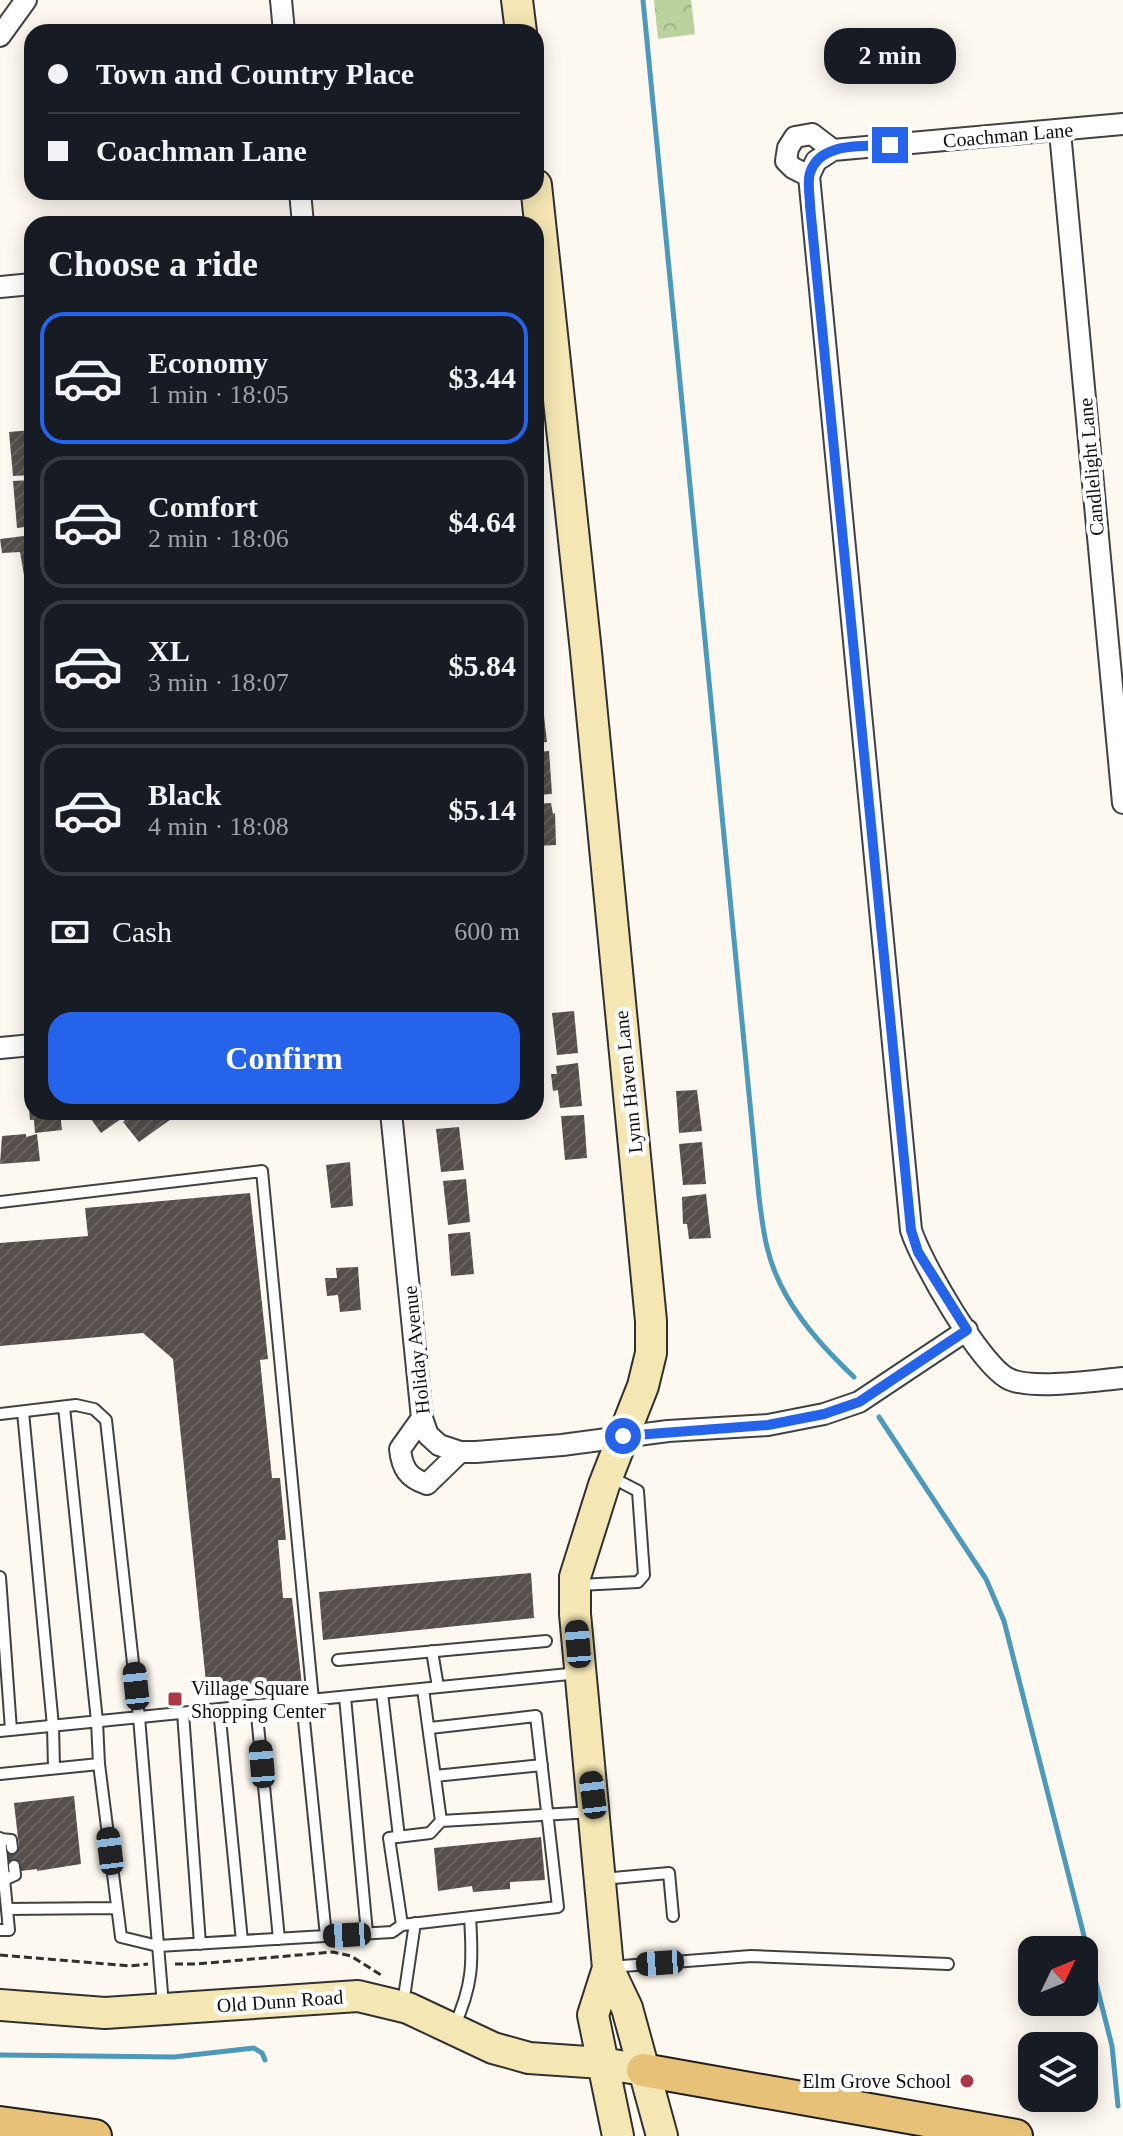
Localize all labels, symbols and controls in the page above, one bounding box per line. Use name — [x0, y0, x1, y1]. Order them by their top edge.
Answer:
callout: 2 min — [824, 29, 956, 85]
text: 2 min — [859, 41, 921, 70]
text: Town and Country Place — [96, 57, 414, 90]
street label: Coachman Lane — [942, 118, 1074, 152]
route end — [872, 127, 908, 163]
text: Coachman Lane — [96, 134, 307, 167]
text: Choose a ride — [48, 244, 258, 284]
icon: car — [52, 342, 124, 414]
text: Economy — [148, 346, 268, 379]
text: $3.44 — [449, 361, 516, 394]
text: 1 min · 18:05 — [148, 380, 289, 409]
street label: Candlelight Lane — [1074, 397, 1109, 537]
icon: car — [52, 486, 124, 558]
text: Comfort — [148, 490, 258, 523]
text: $4.64 — [449, 505, 516, 538]
text: 2 min · 18:06 — [148, 524, 289, 553]
icon: car — [52, 630, 124, 702]
text: XL — [148, 634, 190, 667]
text: $5.84 — [449, 649, 516, 682]
text: 3 min · 18:07 — [148, 668, 289, 697]
icon: car — [52, 774, 124, 846]
text: Black — [148, 778, 221, 811]
text: $5.14 — [449, 793, 516, 826]
text: 4 min · 18:08 — [148, 812, 289, 841]
icon: cash — [48, 910, 92, 954]
text: Cash — [112, 915, 172, 948]
text: 600 m — [454, 917, 520, 946]
street label: Lynn Haven Lane — [610, 1009, 647, 1154]
button: Confirm — [48, 1012, 520, 1104]
street label: Holiday Avenue — [398, 1284, 435, 1415]
route start — [605, 1418, 641, 1454]
car — [564, 1619, 592, 1669]
car — [122, 1661, 150, 1711]
place label: Village Square Shopping Center — [191, 1677, 326, 1723]
marker: Village Square Shopping Center — [166, 1690, 184, 1708]
car — [248, 1739, 276, 1789]
car — [578, 1770, 608, 1820]
car — [95, 1826, 125, 1876]
car — [322, 1922, 372, 1948]
north arrow — [1018, 1936, 1098, 2016]
map controls — [1018, 1936, 1098, 2112]
car — [635, 1949, 685, 1977]
street label: Old Dunn Road — [216, 1986, 344, 2016]
button: layers — [1018, 2032, 1098, 2112]
place label: Elm Grove School — [802, 2070, 951, 2092]
marker: Elm Grove School — [958, 2072, 976, 2090]

